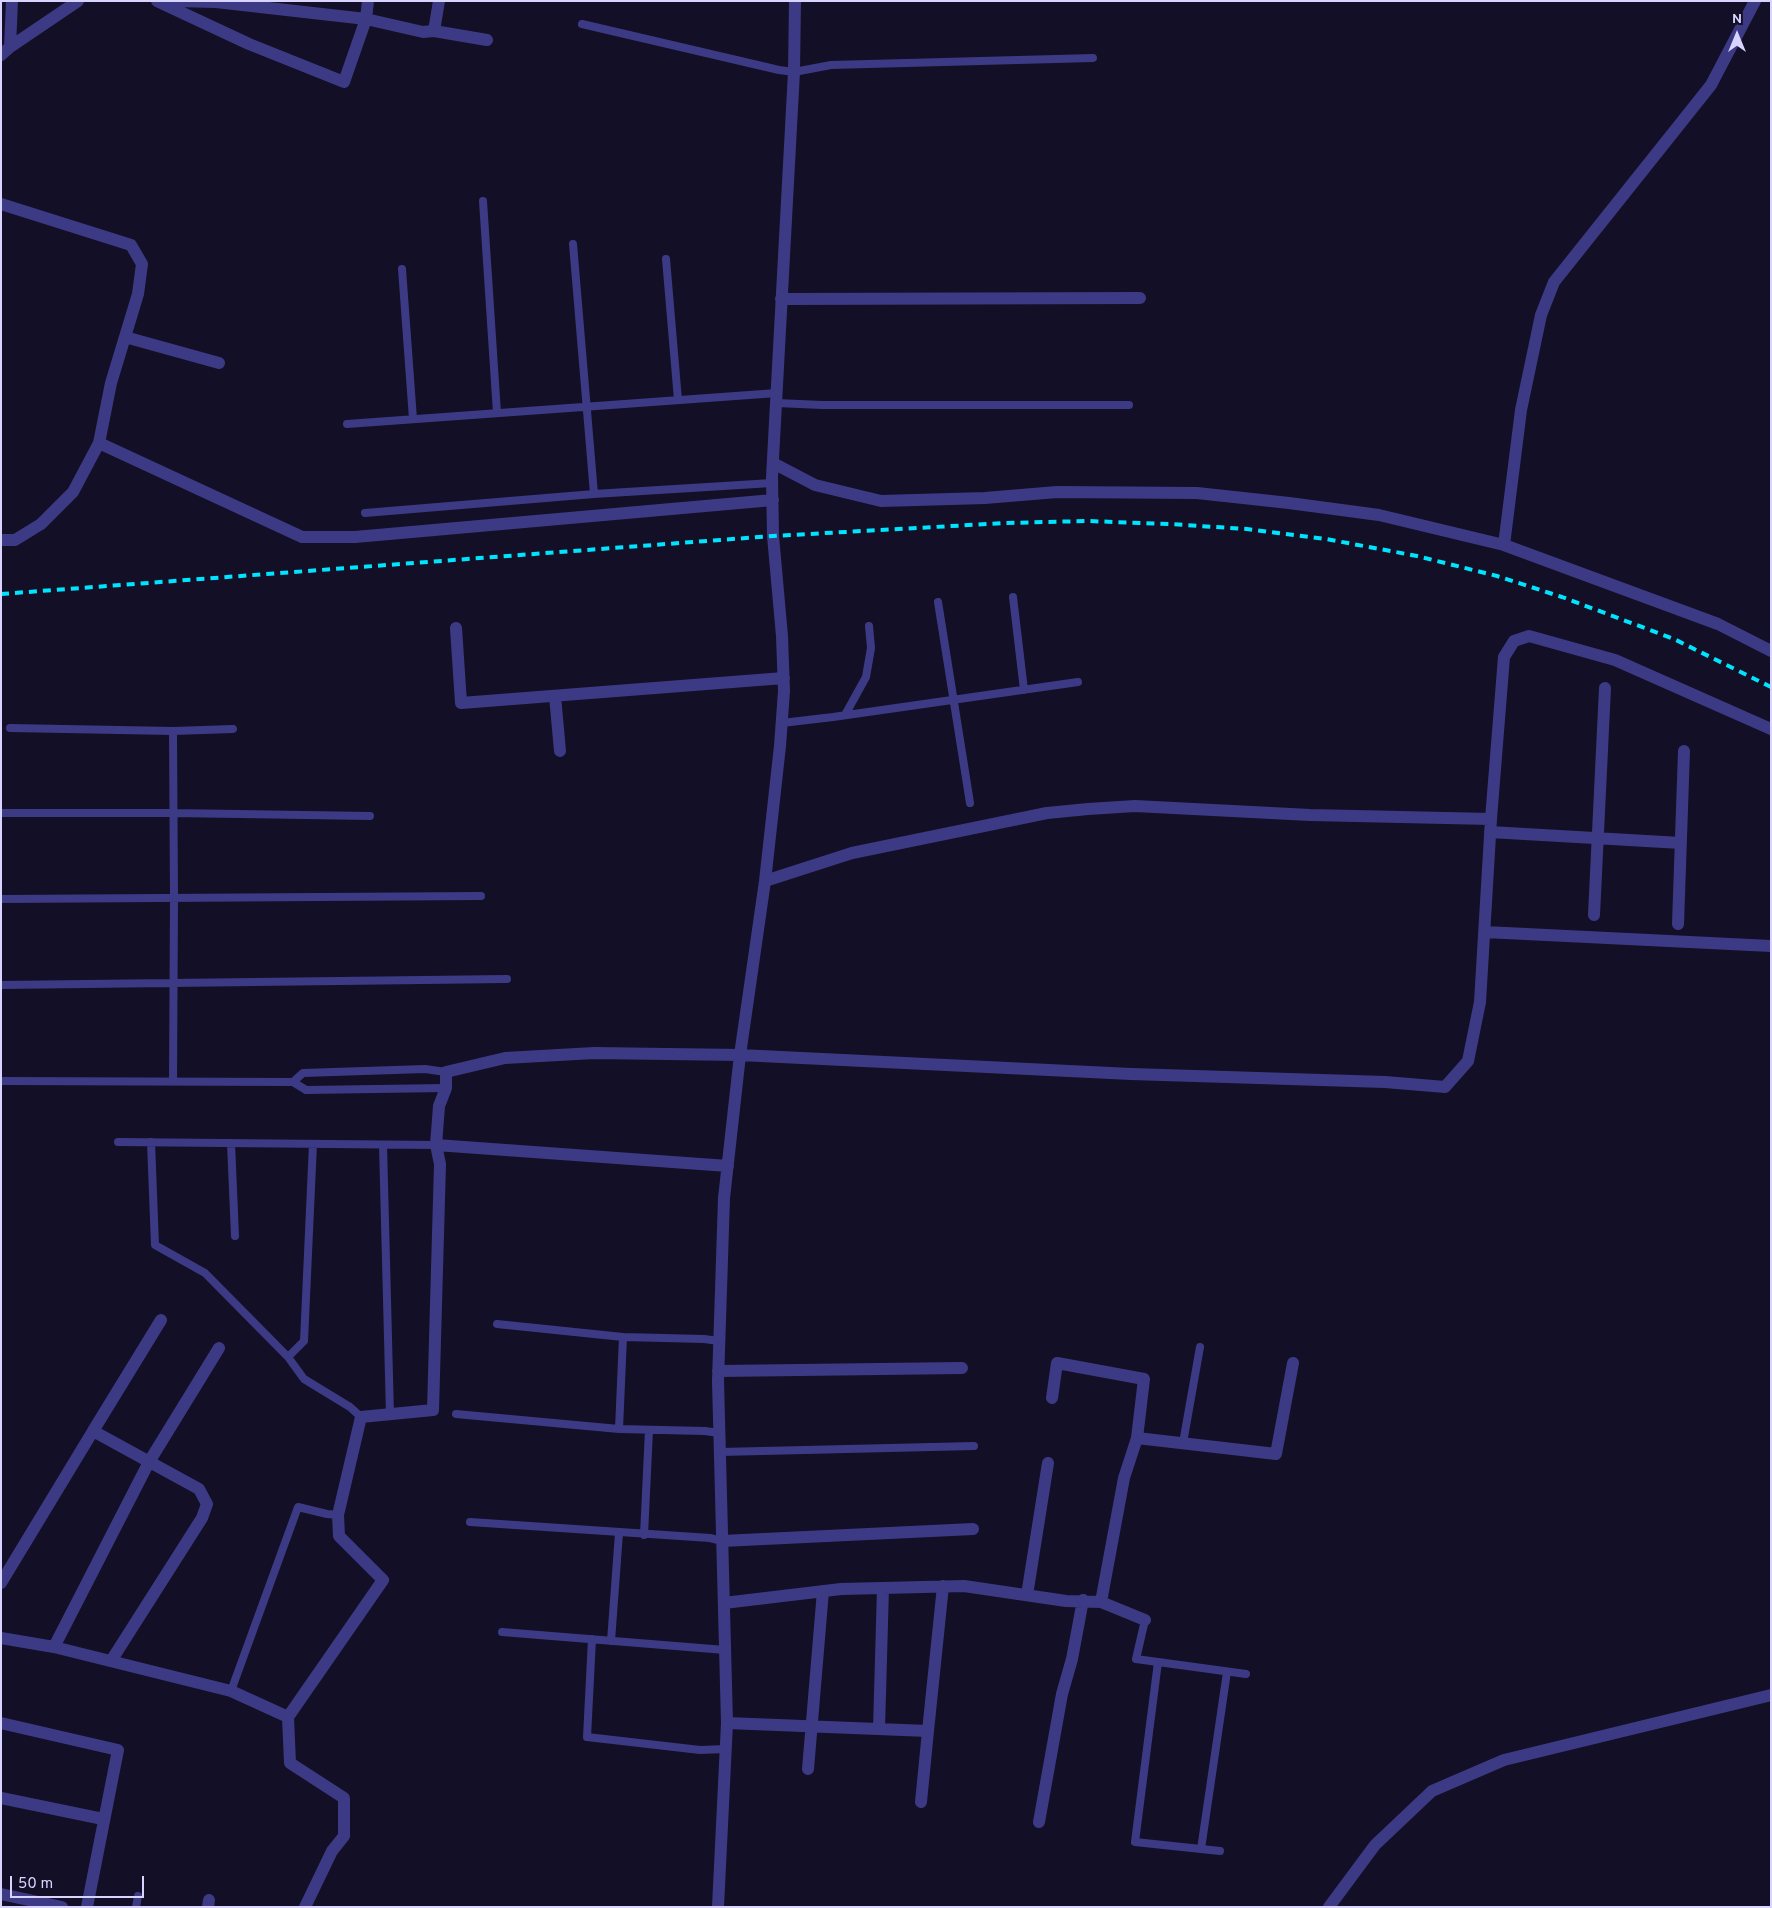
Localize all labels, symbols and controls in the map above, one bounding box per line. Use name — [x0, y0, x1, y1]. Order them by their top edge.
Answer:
north arrow — [1712, 10, 1762, 60]
text: N — [1732, 11, 1742, 28]
scale bar — [12, 1866, 146, 1898]
text: 50 m — [18, 1875, 53, 1894]

